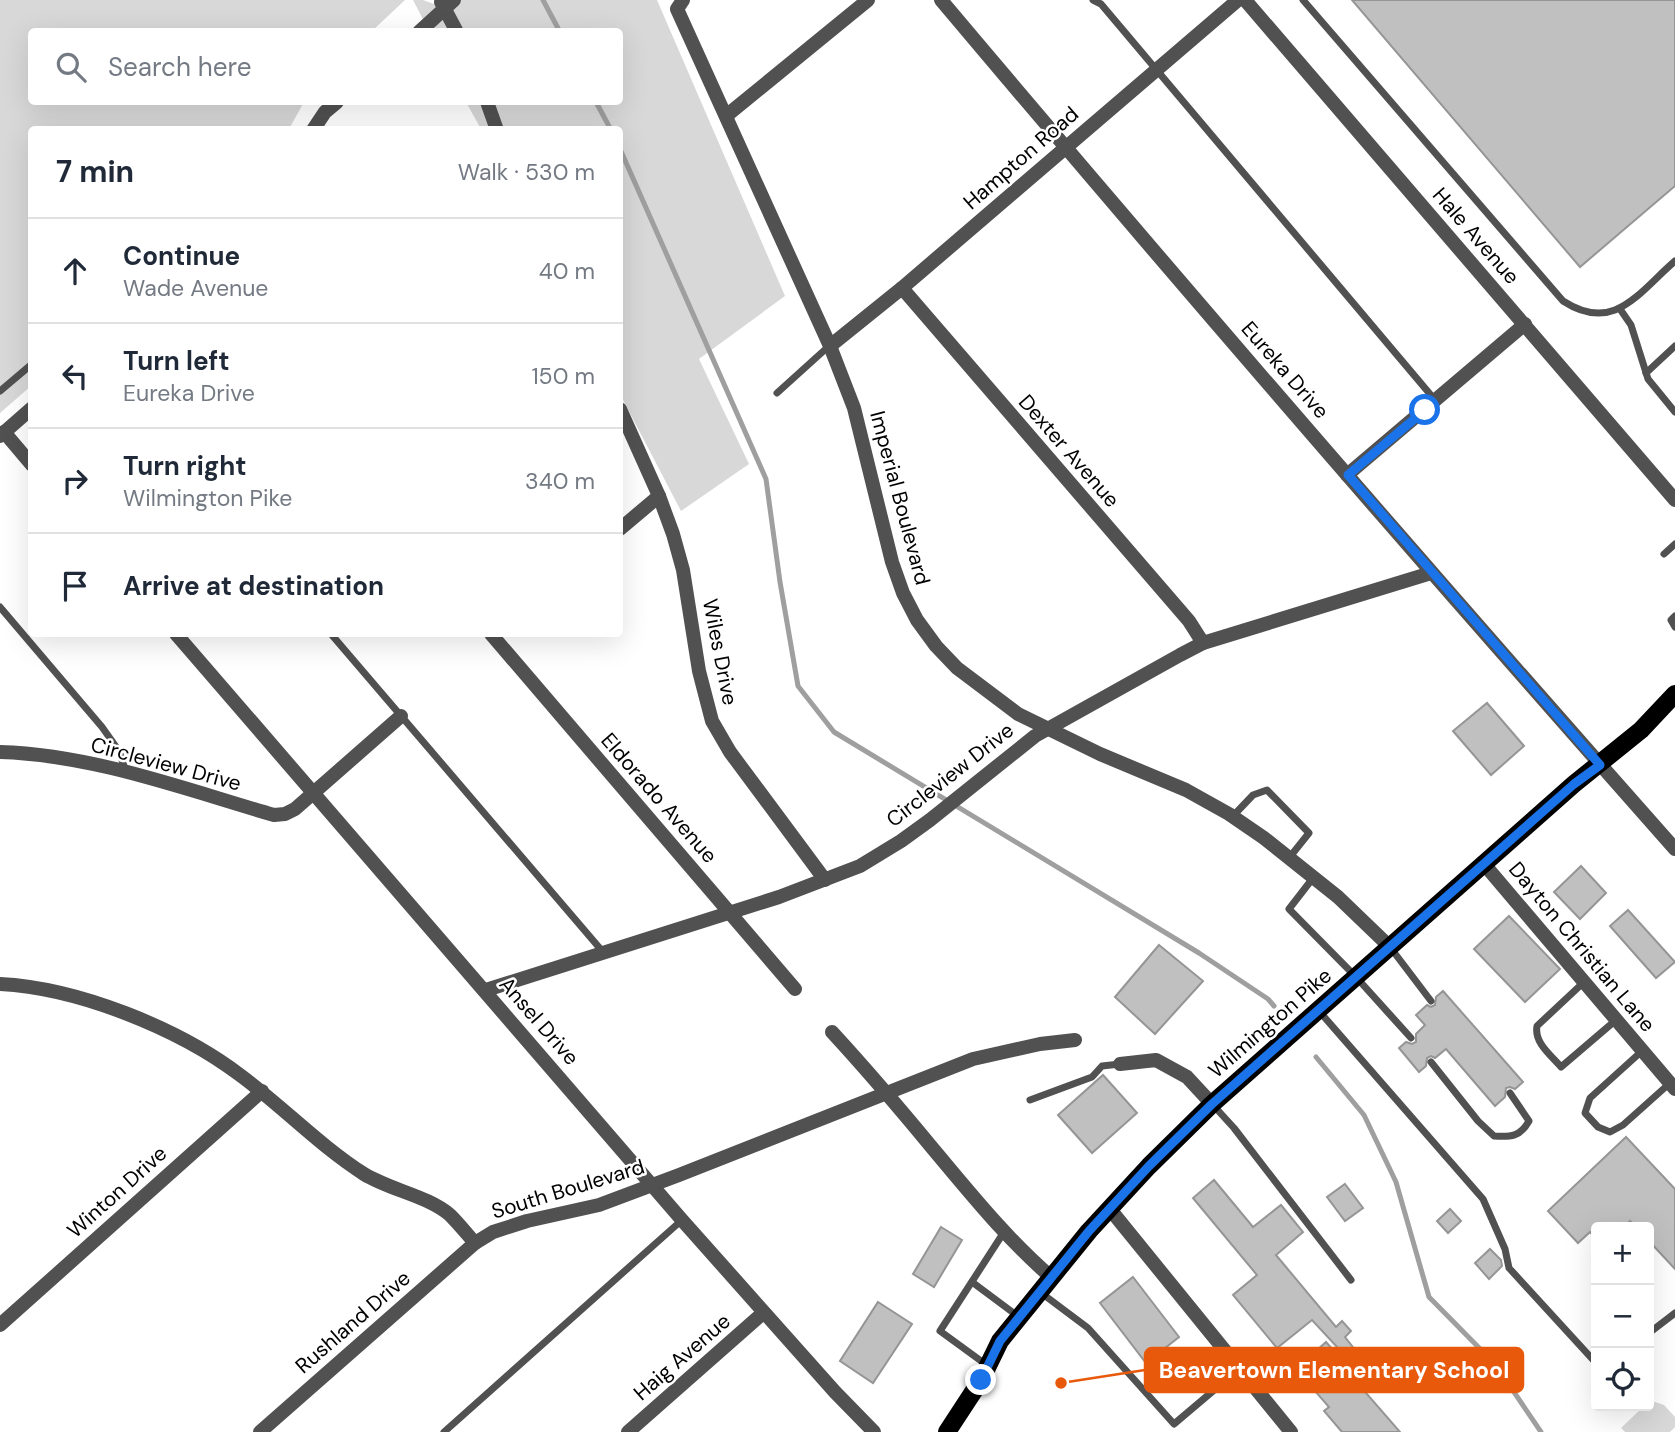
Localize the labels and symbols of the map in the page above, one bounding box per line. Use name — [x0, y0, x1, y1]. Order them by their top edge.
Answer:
street label: Hampton Road — [957, 100, 1085, 216]
street label: Hale Avenue — [1426, 182, 1526, 290]
street label: Eureka Drive — [1235, 315, 1335, 425]
street label: Dexter Avenue — [1012, 389, 1126, 513]
route start — [1409, 394, 1440, 425]
street label: Imperial Boulevard — [863, 408, 937, 588]
street label: Wiles Drive — [696, 596, 744, 708]
street label: Circleview Drive — [880, 716, 1020, 834]
street label: Eldorado Avenue — [595, 727, 723, 869]
street label: Circleview Drive — [88, 730, 244, 798]
street label: Dayton Christian Lane — [1502, 856, 1662, 1038]
street label: Wilmington Pike — [1202, 962, 1338, 1084]
street label: Ansel Drive — [493, 971, 585, 1071]
street label: Winton Drive — [61, 1140, 173, 1244]
street label: South Boulevard — [488, 1152, 648, 1226]
street label: Rushland Drive — [290, 1264, 416, 1380]
street label: Haig Avenue — [628, 1307, 736, 1407]
callout: Beavertown Elementary School — [1145, 1348, 1523, 1392]
text: Beavertown Elementary School — [1159, 1355, 1509, 1385]
route end — [965, 1364, 996, 1395]

